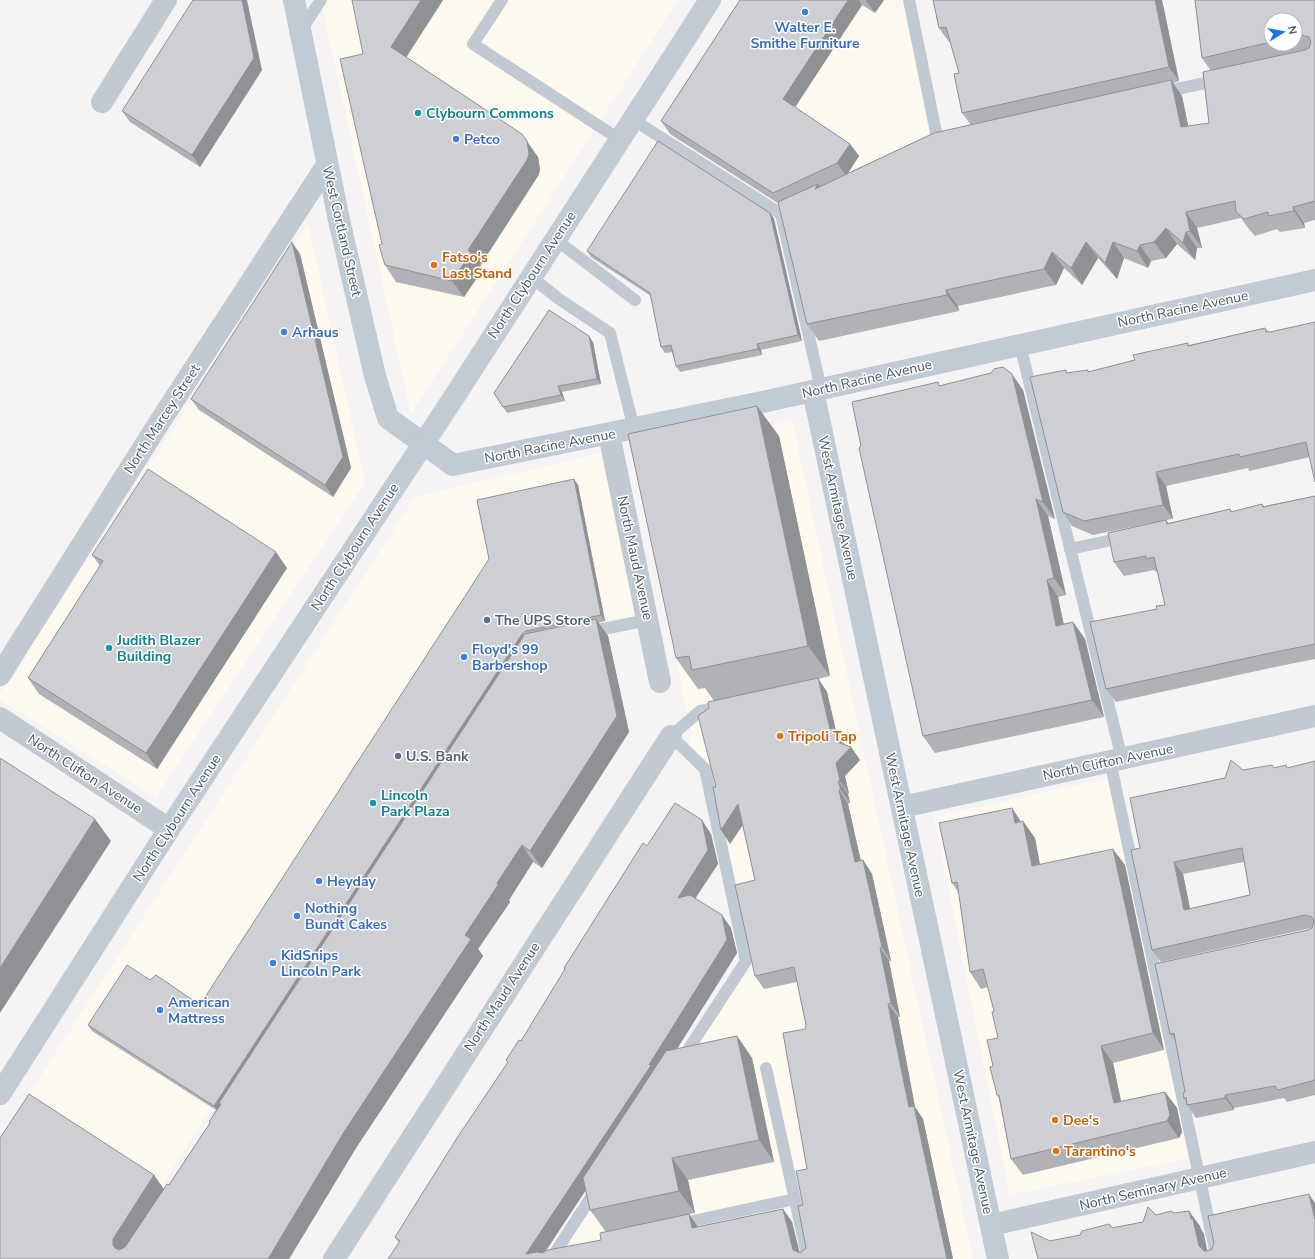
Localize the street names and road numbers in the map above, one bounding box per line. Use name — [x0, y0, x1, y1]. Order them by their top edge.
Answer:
street label: West Cortland Street — [318, 164, 366, 298]
street label: North Clybourn Avenue — [484, 208, 580, 342]
street label: North Racine Avenue — [1116, 286, 1250, 332]
street label: North Racine Avenue — [800, 355, 934, 403]
street label: North Marcey Street — [119, 360, 205, 477]
street label: North Racine Avenue — [483, 424, 617, 468]
street label: West Armitage Avenue — [813, 434, 863, 582]
street label: North Clybourn Avenue — [307, 480, 403, 614]
street label: North Maud Avenue — [613, 494, 657, 622]
street label: North Clifton Avenue — [24, 730, 146, 818]
street label: North Clifton Avenue — [1041, 739, 1175, 785]
street label: North Clybourn Avenue — [129, 751, 225, 885]
street label: West Armitage Avenue — [880, 751, 930, 899]
street label: North Maud Avenue — [460, 939, 544, 1055]
street label: West Armitage Avenue — [948, 1068, 998, 1216]
street label: North Seminary Avenue — [1078, 1163, 1228, 1215]

